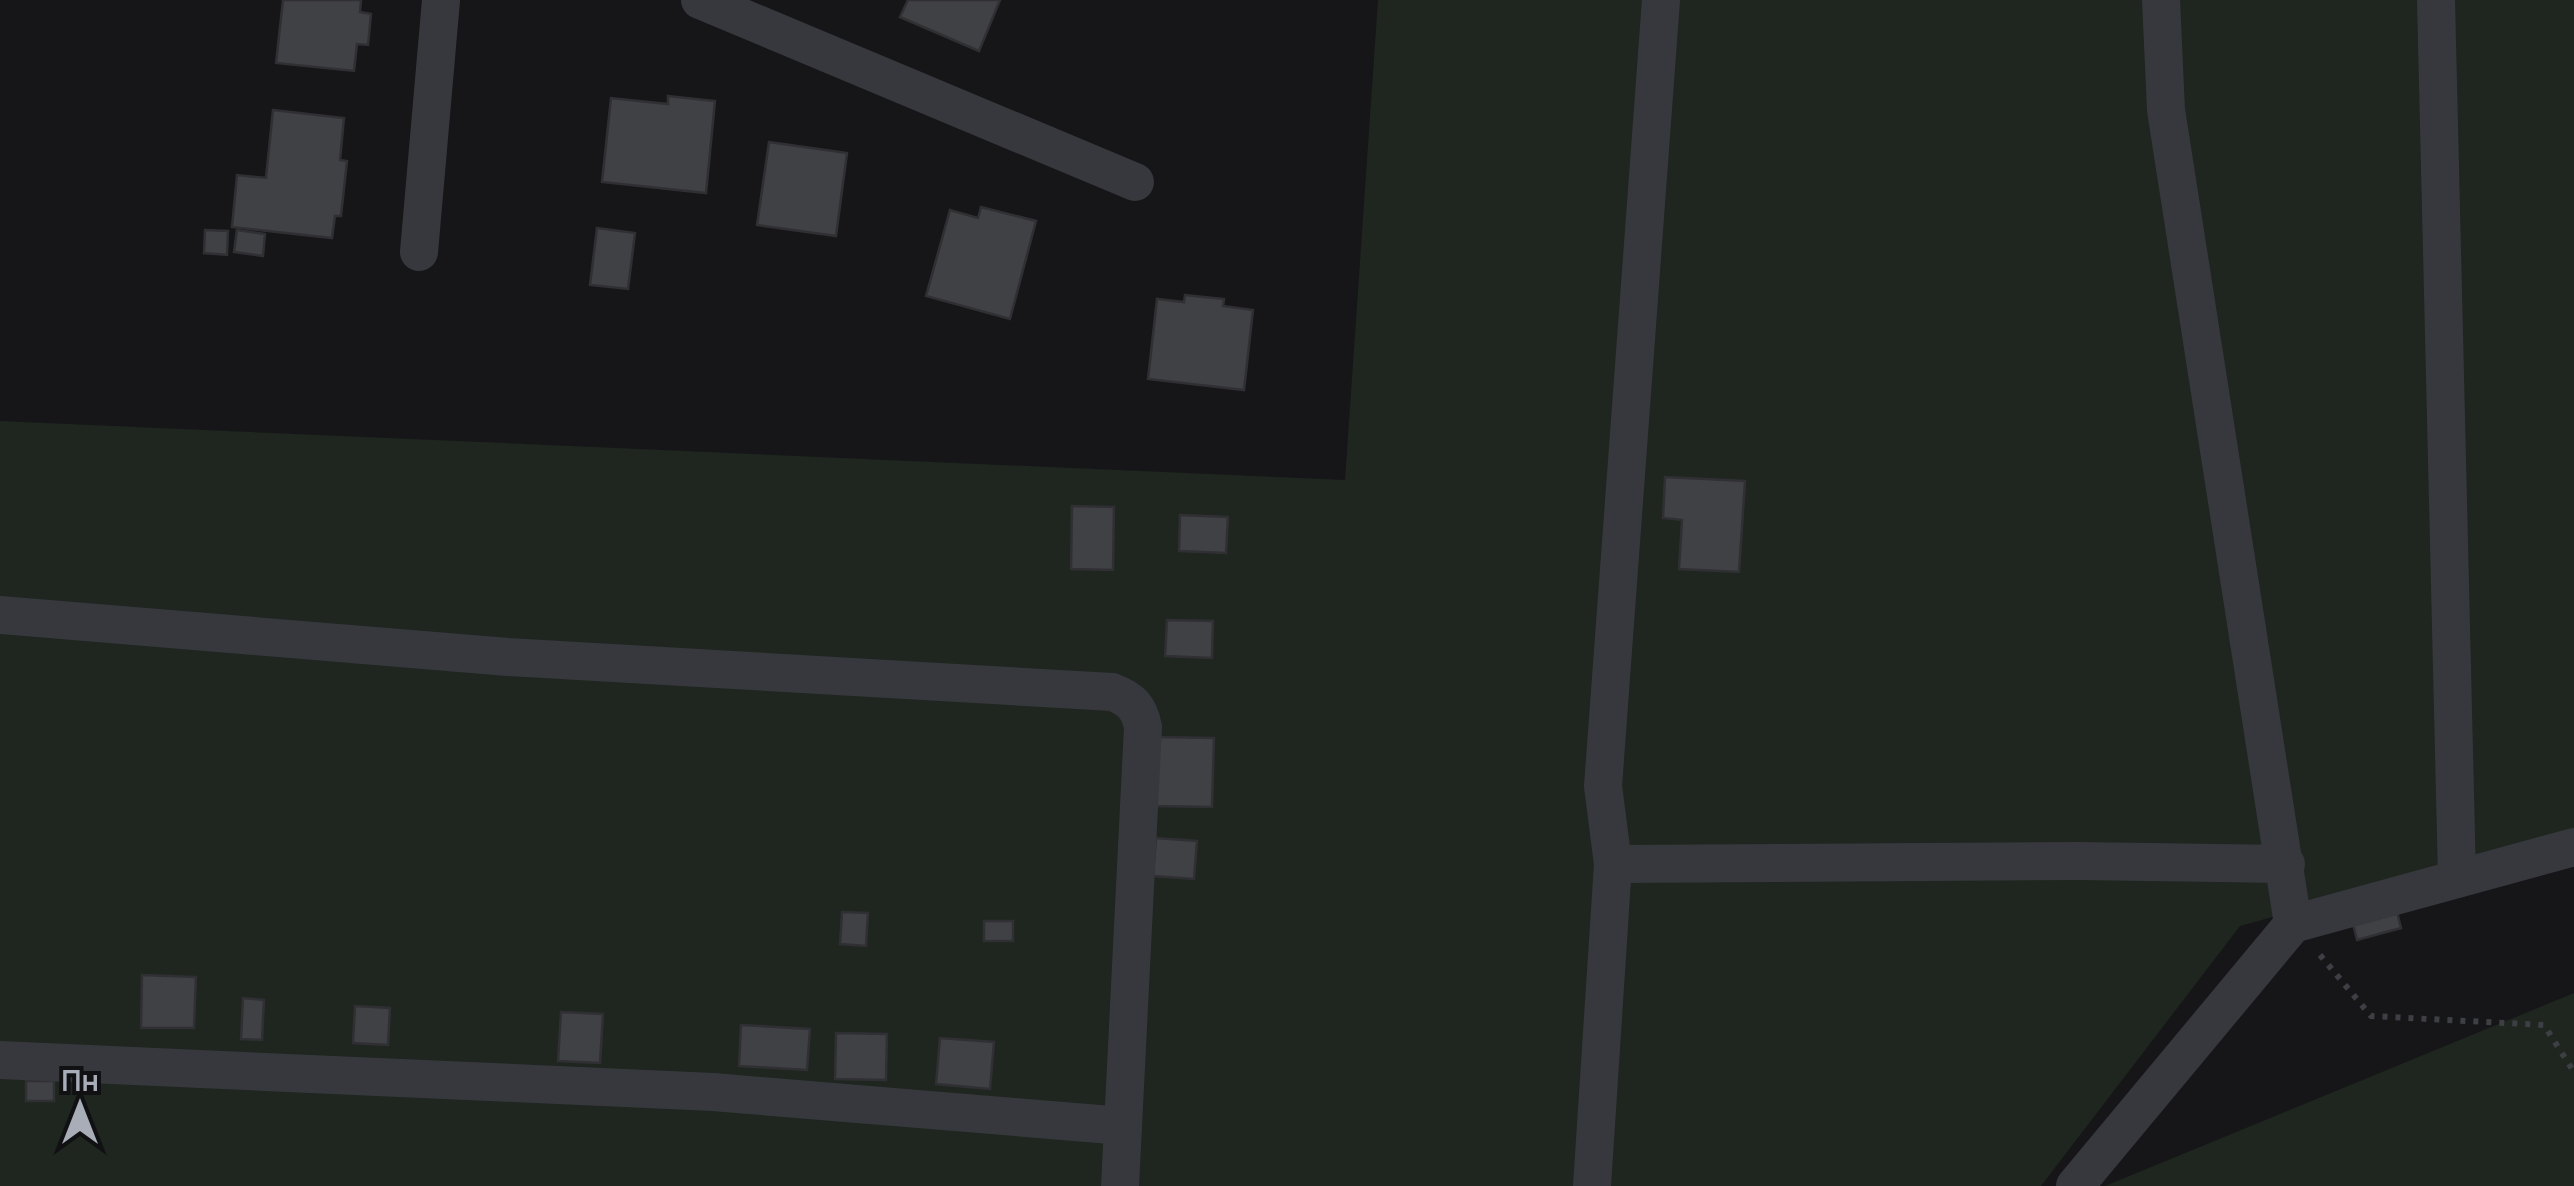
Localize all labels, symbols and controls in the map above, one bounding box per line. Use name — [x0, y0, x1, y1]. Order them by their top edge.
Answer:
north arrow — [30, 1056, 130, 1156]
text: Пн — [61, 1061, 99, 1099]

